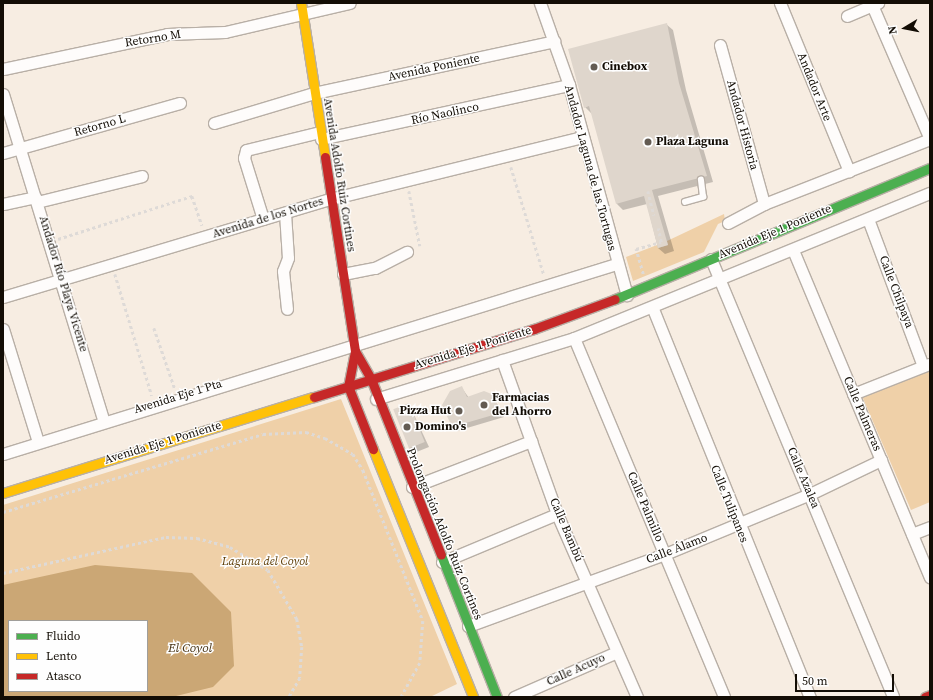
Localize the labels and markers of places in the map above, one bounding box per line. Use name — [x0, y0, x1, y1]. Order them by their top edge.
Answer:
place label: Cinebox — [602, 60, 647, 74]
marker: Cinebox — [589, 62, 599, 72]
place label: Plaza Laguna — [656, 135, 729, 149]
marker: Plaza Laguna — [643, 137, 653, 147]
place label: Farmacias del Ahorro — [492, 391, 552, 419]
marker: Farmacias del Ahorro — [479, 400, 489, 410]
place label: Pizza Hut — [399, 404, 451, 418]
marker: Pizza Hut — [454, 406, 464, 416]
place label: Domino's — [415, 420, 466, 434]
marker: Domino's — [402, 422, 412, 432]

